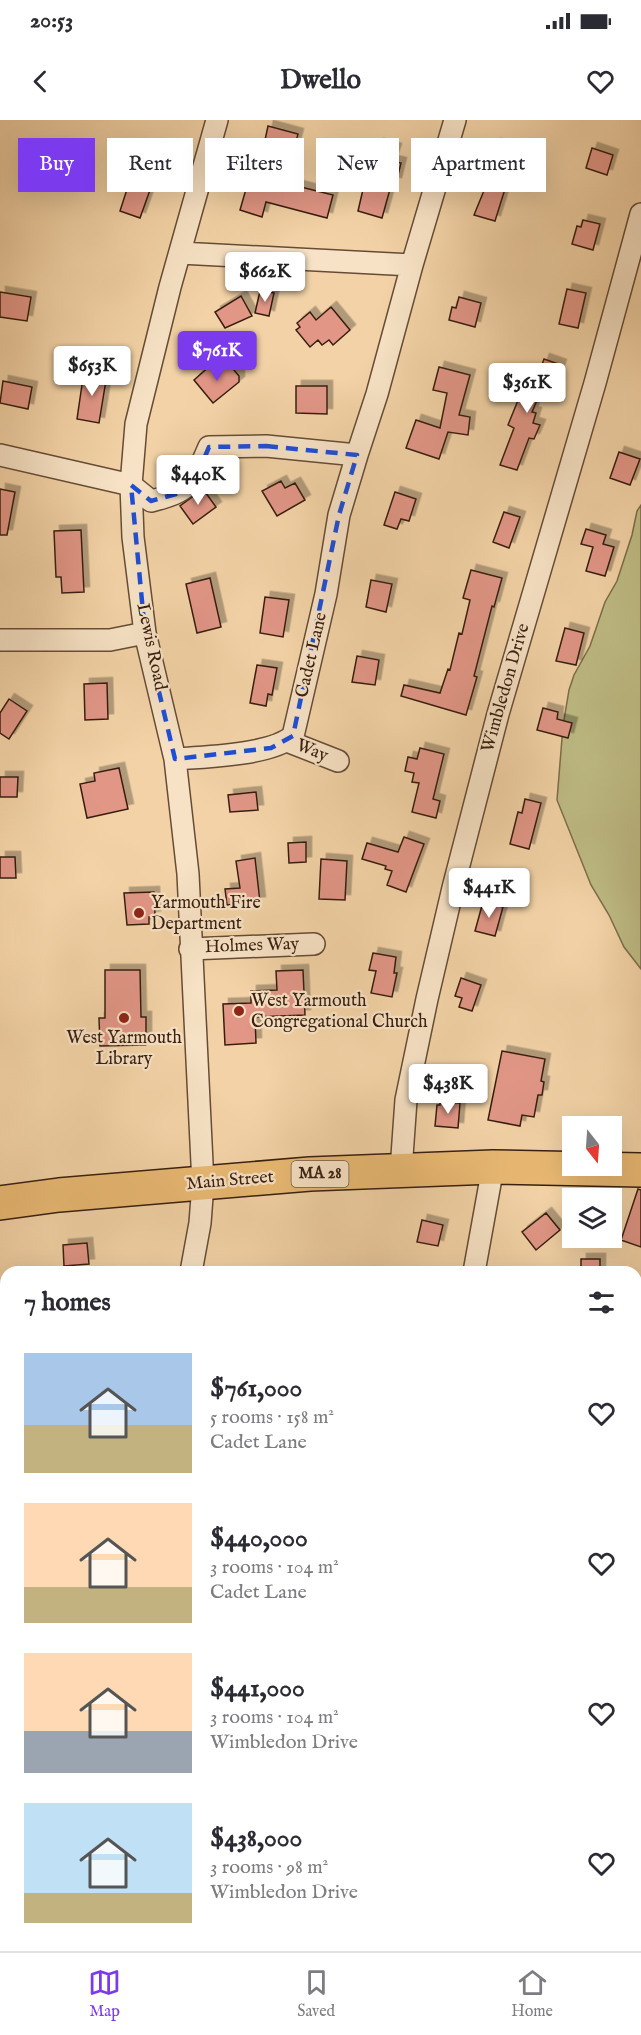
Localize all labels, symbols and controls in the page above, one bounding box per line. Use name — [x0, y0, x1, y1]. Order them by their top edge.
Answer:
text: 20:53 — [30, 7, 73, 35]
text: Dwello — [280, 64, 361, 98]
icon: back — [24, 65, 57, 98]
icon: heart — [584, 65, 617, 98]
chip: Buy — [18, 138, 95, 192]
chip: Rent — [107, 138, 193, 192]
chip: Filters — [205, 138, 304, 192]
chip: New — [316, 138, 399, 192]
chip: Apartment — [411, 138, 546, 192]
pin: $662K — [223, 252, 307, 303]
text: $662K — [239, 259, 291, 284]
pin: $761K — [175, 331, 259, 382]
text: $761K — [192, 338, 242, 363]
pin: $653K — [50, 346, 134, 397]
text: $653K — [68, 353, 116, 378]
pin: $361K — [485, 363, 569, 414]
text: $361K — [503, 370, 551, 395]
pin: $440K — [156, 455, 240, 506]
text: $440K — [171, 462, 225, 487]
street label: Lewis Road — [131, 601, 172, 693]
street label: Cadet Lane — [291, 610, 333, 700]
street label: Wimbledon Drive — [477, 621, 535, 755]
street label: Way — [293, 734, 331, 768]
pin: $441K — [447, 868, 531, 919]
text: $441K — [463, 875, 515, 900]
place label: Yarmouth Fire Department — [151, 892, 261, 936]
marker: Yarmouth Fire Department — [132, 906, 146, 920]
street label: Holmes Way — [204, 933, 300, 959]
place label: West Yarmouth Congregational Church — [251, 990, 428, 1034]
marker: West Yarmouth Congregational Church — [232, 1004, 246, 1018]
marker: West Yarmouth Library — [117, 1011, 131, 1025]
place label: West Yarmouth Library — [66, 1027, 182, 1071]
pin: $438K — [406, 1064, 490, 1115]
text: $438K — [423, 1071, 473, 1096]
north arrow — [562, 1116, 622, 1176]
map controls — [562, 1116, 622, 1248]
road number: MA 28 — [292, 1161, 348, 1187]
street label: Main Street — [185, 1166, 275, 1196]
button: layers — [562, 1188, 622, 1248]
text: 7 homes — [24, 1286, 111, 1319]
icon: filters — [585, 1286, 618, 1319]
text: $761,000 — [210, 1372, 302, 1405]
icon: home — [72, 1377, 144, 1449]
icon: heart — [585, 1397, 618, 1430]
text: 5 rooms · 158 m² — [210, 1405, 334, 1430]
text: Cadet Lane — [210, 1430, 307, 1455]
text: $440,000 — [210, 1522, 308, 1555]
icon: home — [72, 1527, 144, 1599]
icon: heart — [585, 1547, 618, 1580]
text: 3 rooms · 104 m² — [210, 1555, 339, 1580]
text: Cadet Lane — [210, 1580, 307, 1605]
text: $441,000 — [210, 1672, 305, 1705]
icon: home — [72, 1677, 144, 1749]
icon: heart — [585, 1697, 618, 1730]
text: 3 rooms · 104 m² — [210, 1705, 339, 1730]
text: Wimbledon Drive — [210, 1730, 358, 1755]
text: $438,000 — [210, 1822, 302, 1855]
icon: home — [72, 1827, 144, 1899]
icon: heart — [585, 1847, 618, 1880]
text: 3 rooms · 98 m² — [210, 1855, 328, 1880]
text: Wimbledon Drive — [210, 1880, 358, 1905]
tab: Map — [88, 1966, 121, 2022]
tab: Saved — [297, 1966, 335, 2022]
tab: Home — [511, 1966, 553, 2022]

